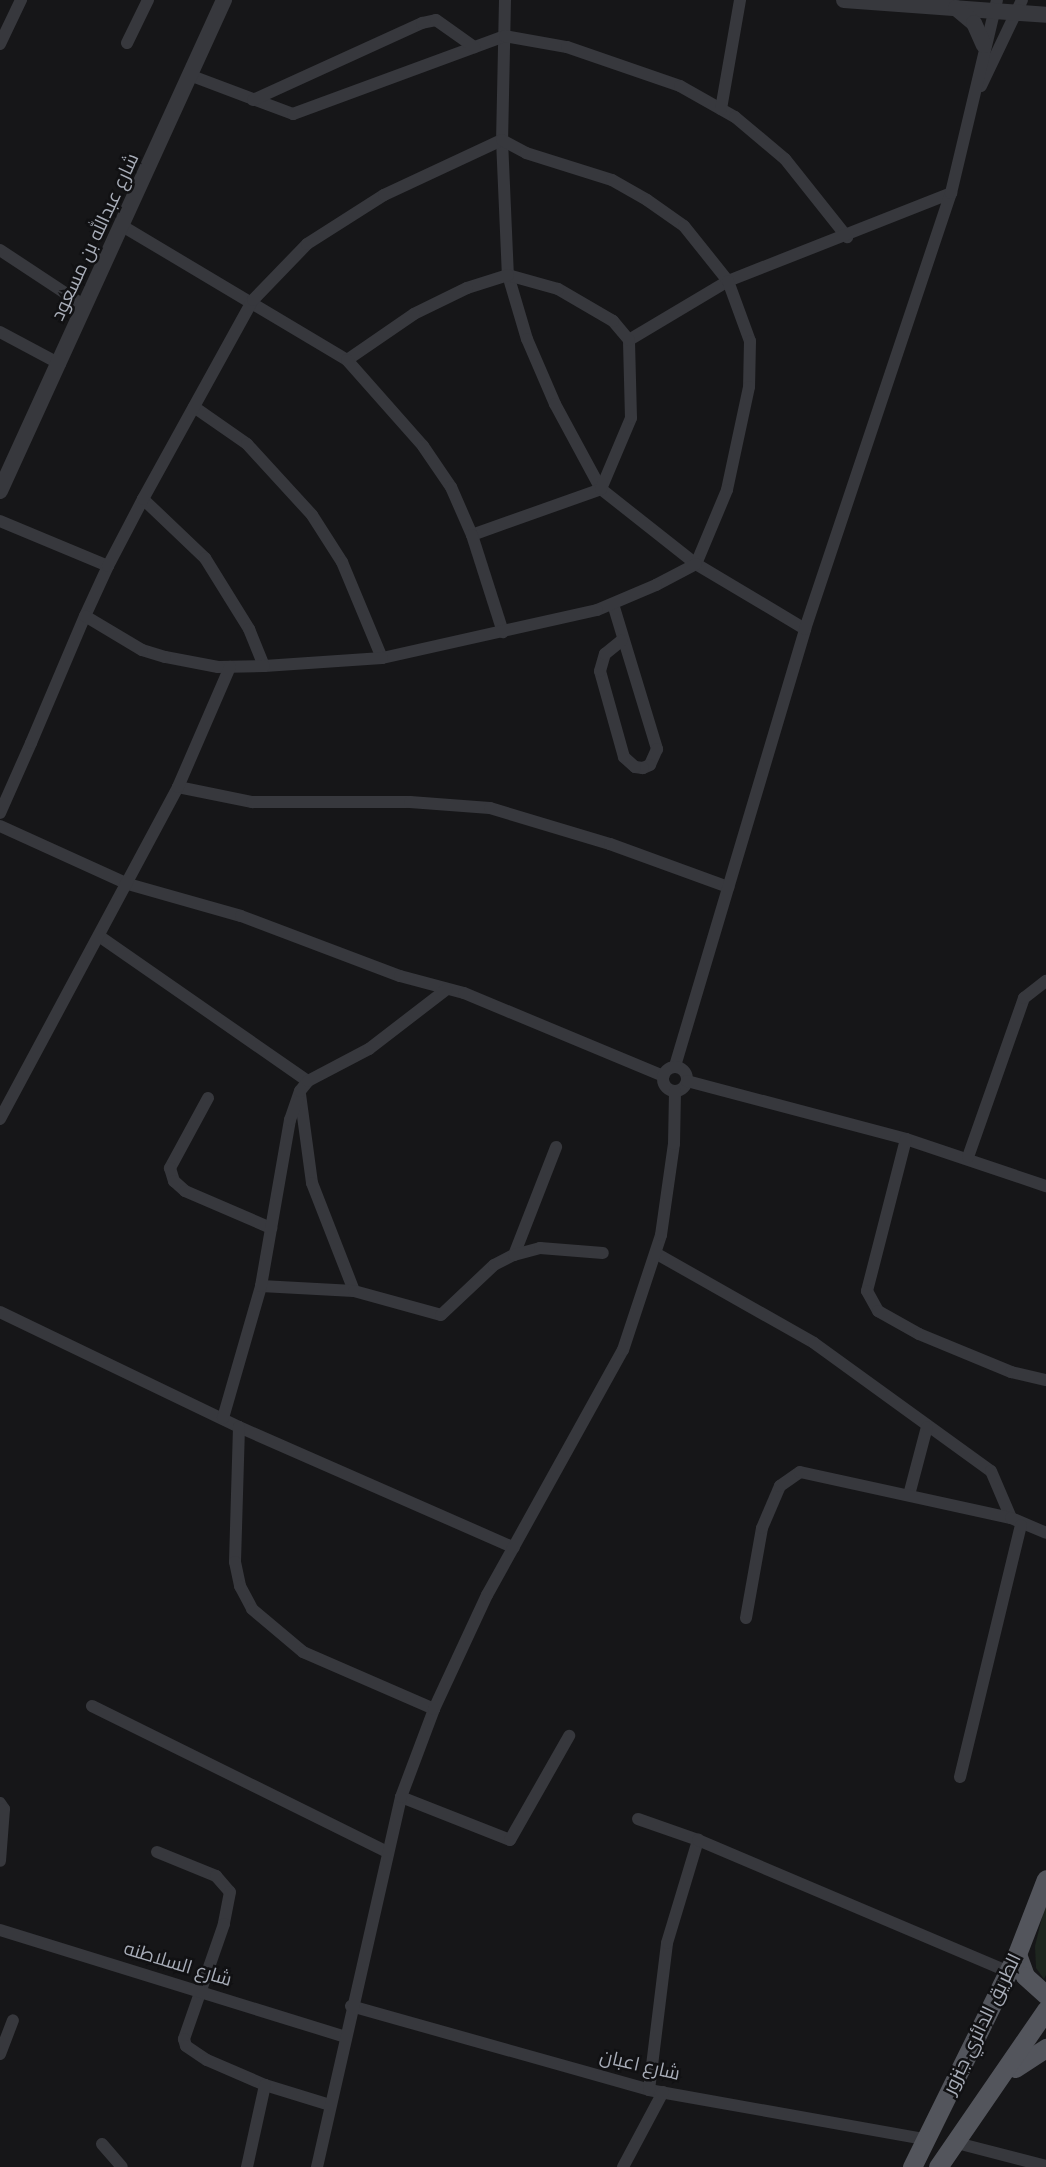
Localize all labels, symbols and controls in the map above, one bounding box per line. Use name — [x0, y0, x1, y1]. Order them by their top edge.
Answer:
street label: شارع عبدالله بن مسعود — [46, 150, 144, 324]
street label: شارع السلاطنه — [121, 1937, 235, 1991]
street label: الطريق الدائري جنزور — [938, 1950, 1026, 2098]
street label: شارع اعبان — [598, 2045, 682, 2085]

